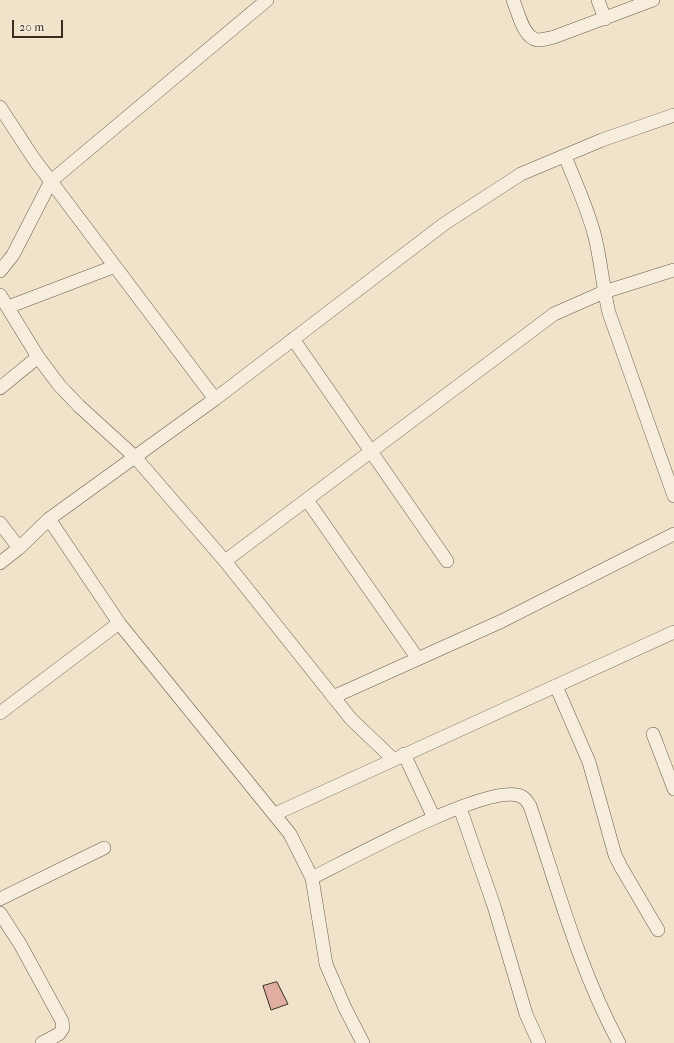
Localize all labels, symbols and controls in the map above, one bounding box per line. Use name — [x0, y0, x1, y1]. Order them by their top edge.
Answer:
scale bar — [14, 12, 65, 38]
text: 20 m — [19, 20, 44, 34]

